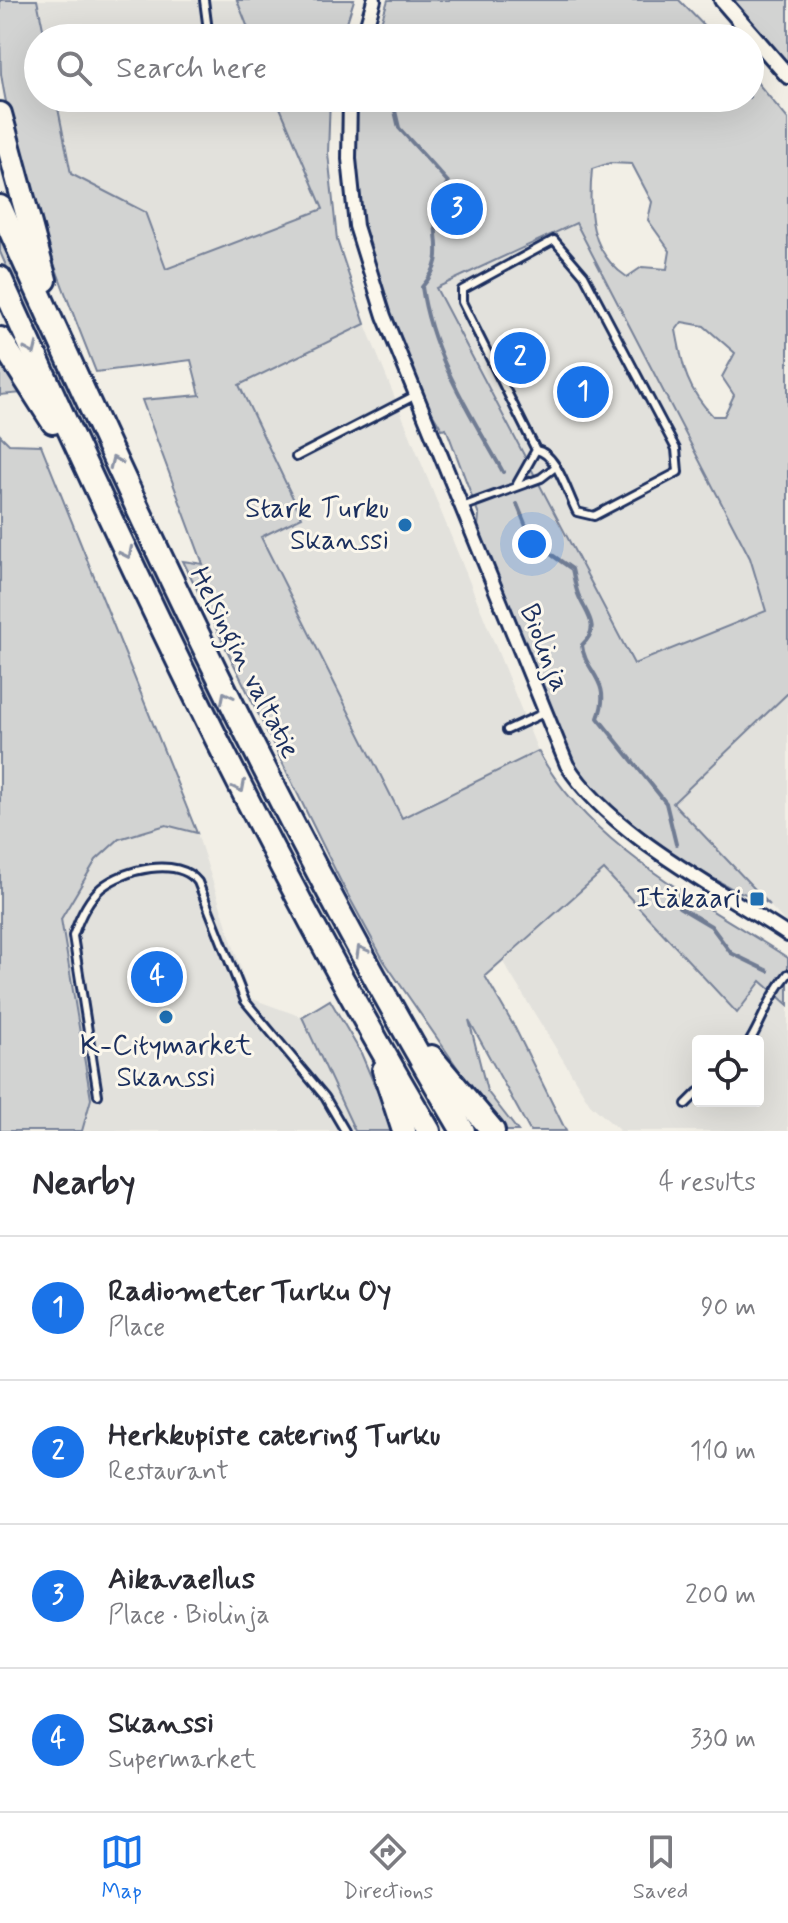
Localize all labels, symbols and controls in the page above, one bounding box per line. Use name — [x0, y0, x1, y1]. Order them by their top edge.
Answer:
search box — [24, 24, 764, 112]
icon: search — [52, 46, 96, 90]
text: Search here — [116, 49, 267, 88]
pin: 3 — [431, 179, 483, 239]
pin: 2 — [494, 328, 546, 388]
one-way arrow — [22, 341, 38, 356]
pin: 1 — [557, 362, 609, 422]
one-way arrow — [108, 456, 124, 470]
place label: Stark Turku Skanssi — [245, 491, 389, 560]
marker: Stark Turku Skanssi — [396, 516, 414, 534]
your location — [512, 524, 552, 564]
one-way arrow — [117, 545, 133, 559]
street label: Helsingin valtatie — [177, 561, 308, 766]
street label: Biolinja — [510, 599, 578, 697]
one-way arrow — [221, 690, 236, 705]
one-way arrow — [231, 778, 246, 793]
place label: Itäkaari — [636, 881, 741, 918]
marker: Itäkaari — [748, 890, 766, 908]
one-way arrow — [356, 945, 371, 960]
pin: 4 — [131, 947, 183, 1007]
marker: K-Citymarket Skanssi — [157, 1008, 175, 1026]
place label: K-Citymarket Skanssi — [80, 1028, 252, 1097]
map controls — [692, 1035, 764, 1107]
button: locate — [692, 1035, 764, 1107]
text: Nearby — [32, 1161, 136, 1206]
text: 4 results — [659, 1166, 756, 1200]
text: Radiometer Turku Oy — [108, 1272, 391, 1311]
text: 1 — [52, 1291, 64, 1325]
text: 90 m — [701, 1291, 756, 1325]
text: Place — [108, 1311, 165, 1345]
text: Herkkupiste catering Turku — [108, 1416, 440, 1455]
text: 2 — [52, 1435, 64, 1469]
text: 110 m — [690, 1435, 756, 1469]
text: Restaurant — [108, 1455, 229, 1489]
text: Aikavaellus — [108, 1560, 255, 1599]
text: 3 — [52, 1579, 64, 1613]
text: 200 m — [685, 1579, 756, 1613]
text: Place · Biolinja — [108, 1599, 270, 1633]
text: Skanssi — [108, 1704, 214, 1743]
text: 4 — [50, 1723, 66, 1757]
text: 330 m — [690, 1723, 756, 1757]
text: Supermarket — [108, 1743, 256, 1777]
tab: Map — [100, 1830, 144, 1906]
tab: Directions — [343, 1830, 433, 1906]
tab: Saved — [633, 1830, 688, 1906]

